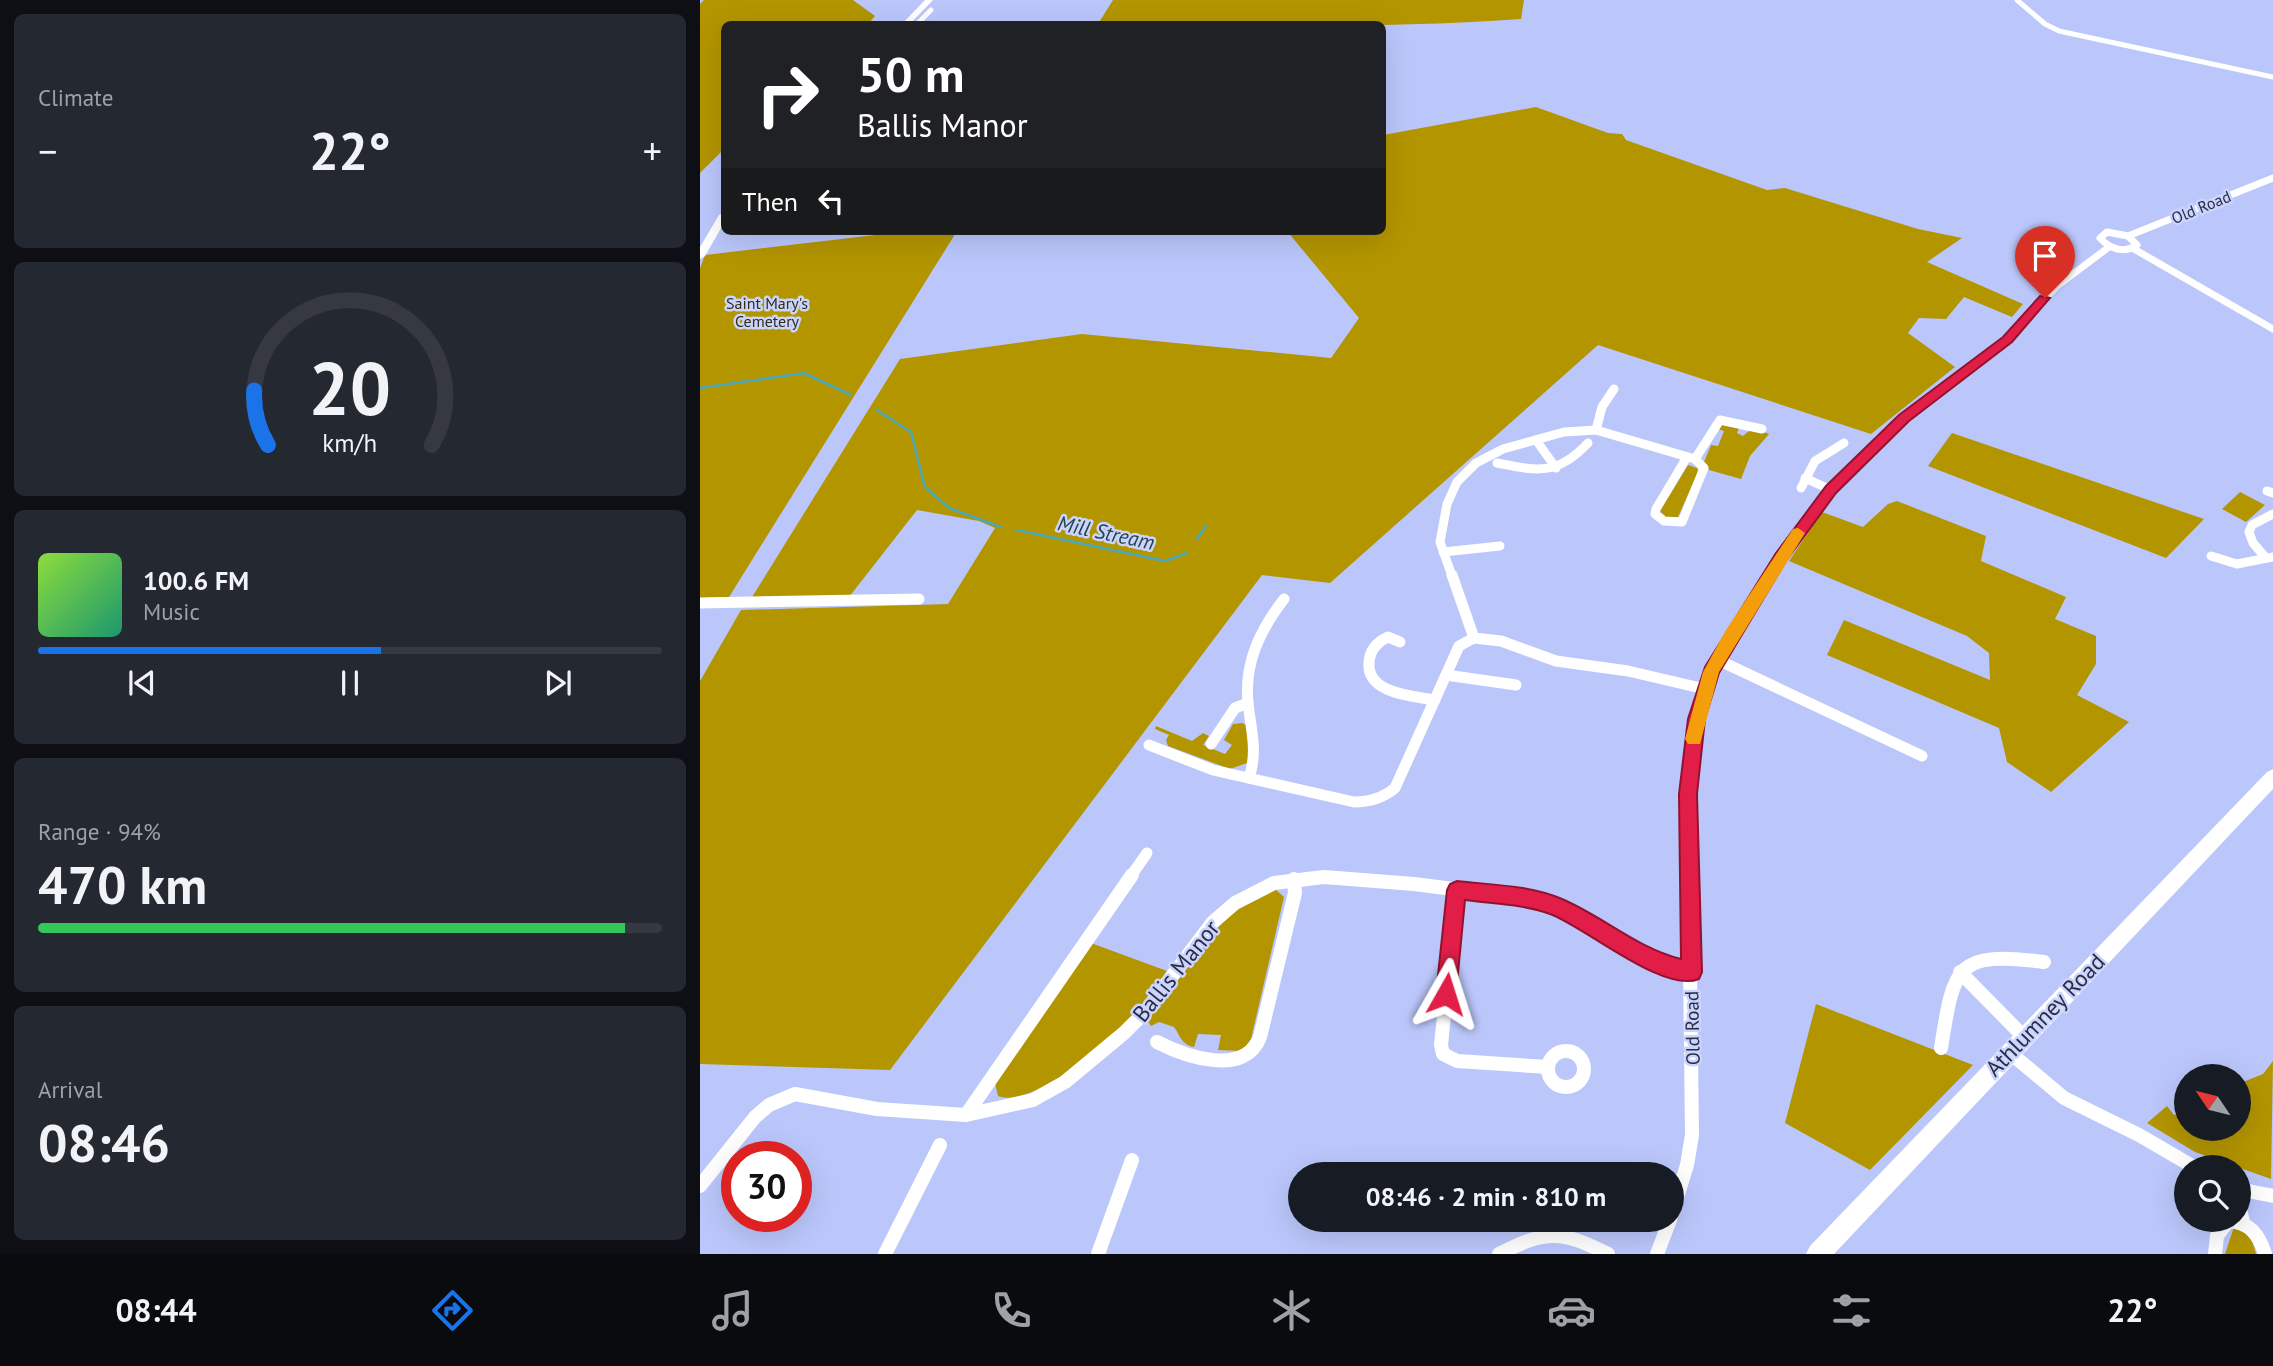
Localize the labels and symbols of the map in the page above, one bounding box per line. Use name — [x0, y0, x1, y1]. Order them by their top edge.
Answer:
street label: Old Road — [2168, 186, 2234, 228]
pin — [2015, 226, 2075, 298]
park label: Saint Mary's Cemetery — [726, 293, 808, 331]
water label: Mill Stream — [1055, 509, 1157, 556]
street label: Ballis Manor — [1126, 914, 1226, 1027]
street label: Athlumney Road — [1979, 947, 2111, 1082]
position arrow — [1409, 957, 1483, 1031]
street label: Old Road — [1679, 991, 1705, 1065]
north arrow — [2174, 1064, 2250, 1141]
speed limit sign: 30 — [721, 1141, 812, 1232]

